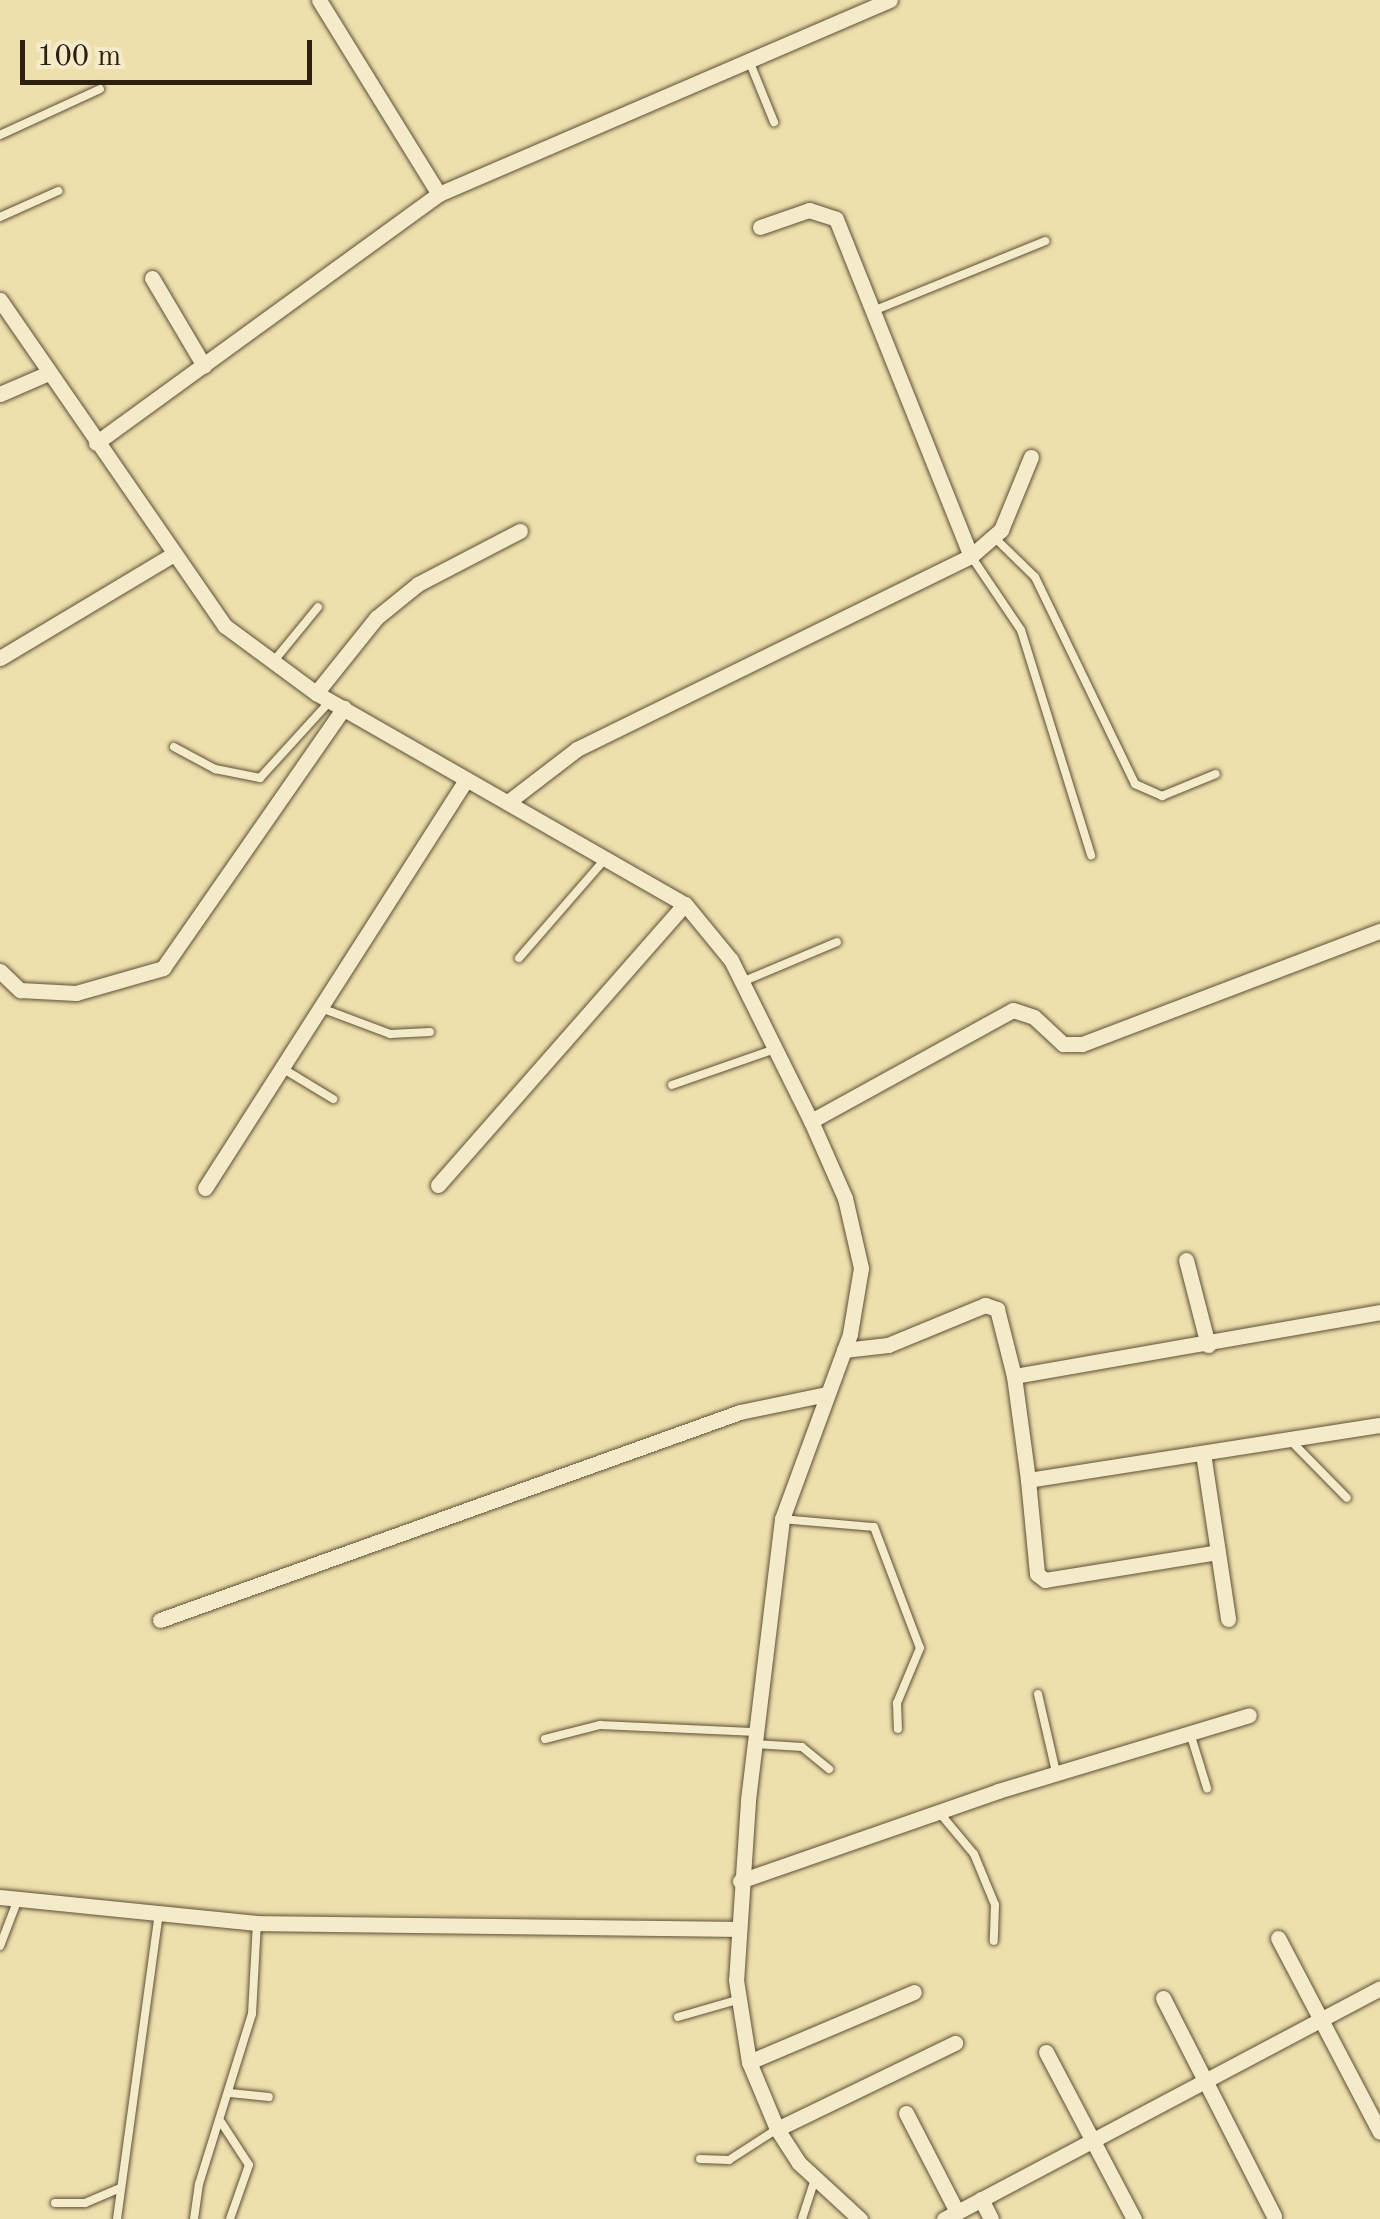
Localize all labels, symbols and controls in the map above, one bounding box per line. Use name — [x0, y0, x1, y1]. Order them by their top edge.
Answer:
scale bar — [25, 20, 318, 82]
text: 100 m — [37, 42, 121, 72]

